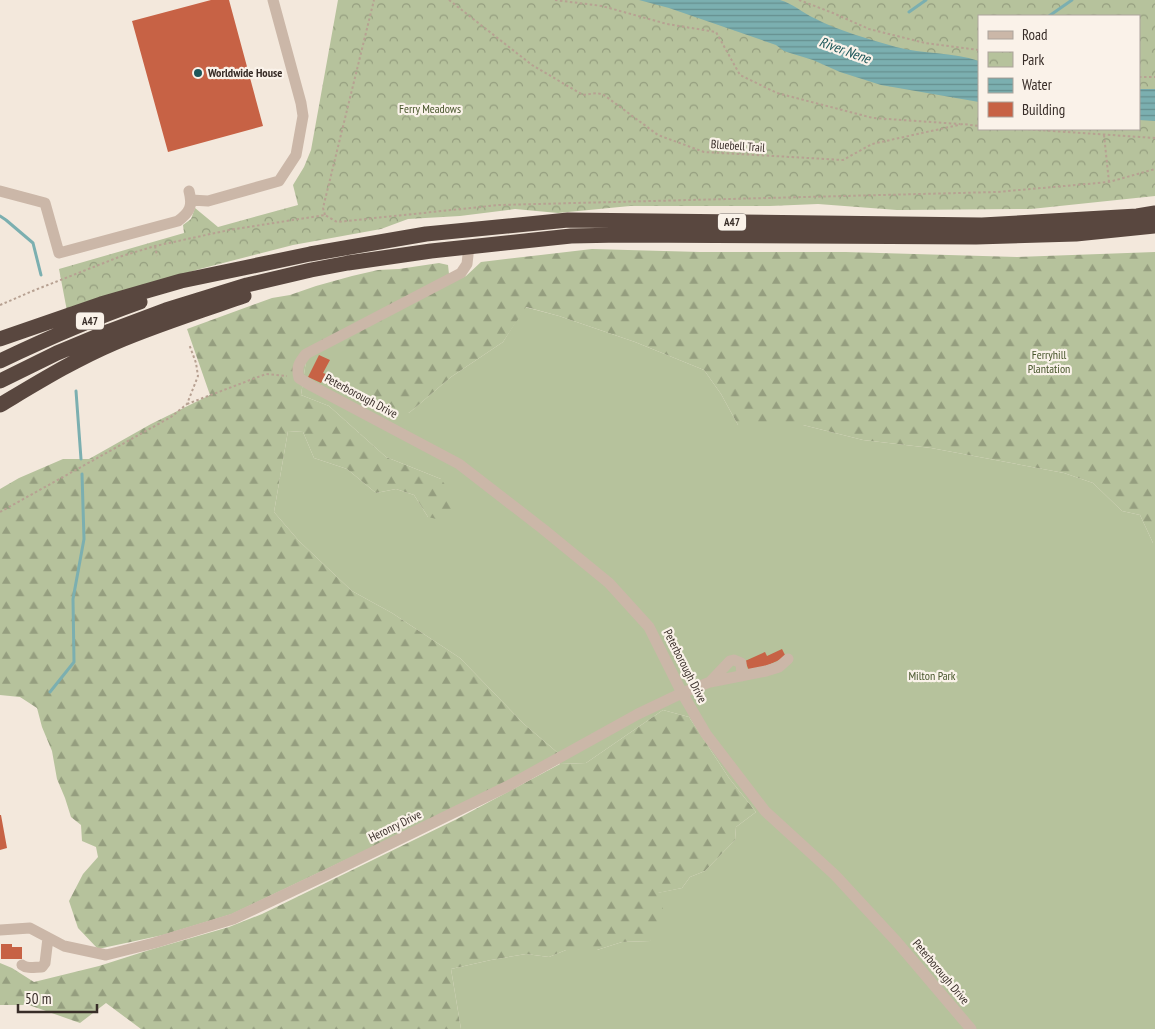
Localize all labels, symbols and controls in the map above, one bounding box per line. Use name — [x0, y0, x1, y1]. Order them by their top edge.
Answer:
legend — [978, 15, 1140, 130]
text: Road — [1022, 25, 1048, 44]
water label: River Nene — [817, 32, 874, 68]
text: Park — [1022, 50, 1044, 69]
place label: Worldwide House — [207, 65, 282, 80]
marker: Worldwide House — [192, 67, 204, 79]
text: Water — [1022, 75, 1053, 94]
text: Building — [1022, 100, 1065, 119]
park label: Ferry Meadows — [399, 101, 461, 116]
street label: Bluebell Trail — [710, 136, 766, 155]
road number: A47 — [718, 213, 746, 230]
road number: A47 — [76, 312, 104, 330]
park label: Ferryhill Plantation — [1028, 347, 1070, 376]
street label: Peterborough Drive — [322, 370, 400, 421]
street label: Peterborough Drive — [661, 627, 710, 705]
park label: Milton Park — [908, 668, 956, 683]
street label: Heronry Drive — [366, 806, 424, 845]
street label: Peterborough Drive — [910, 936, 973, 1007]
scale bar — [18, 982, 96, 1014]
text: 50 m — [25, 989, 51, 1008]

